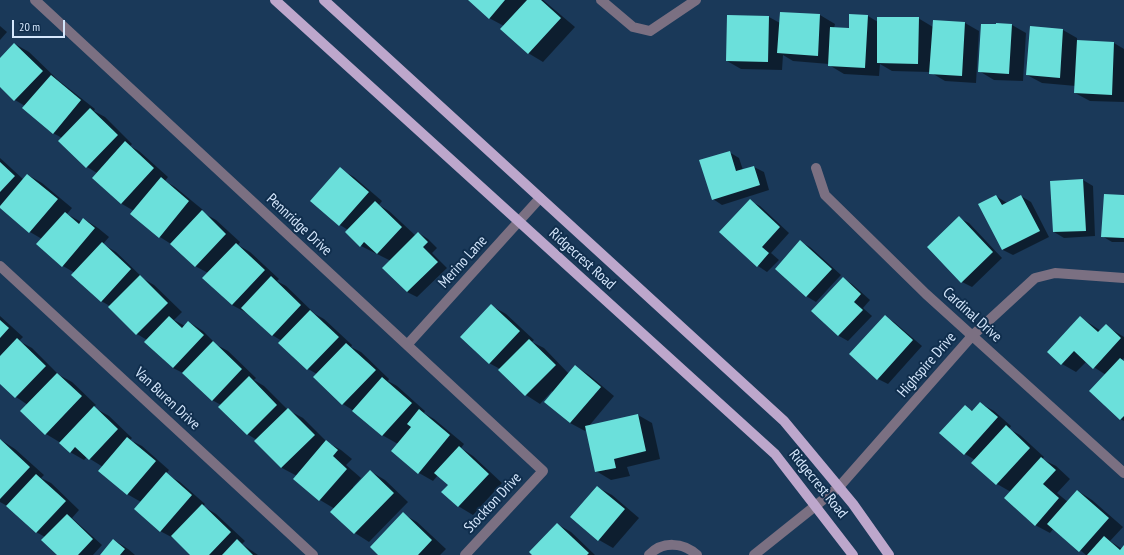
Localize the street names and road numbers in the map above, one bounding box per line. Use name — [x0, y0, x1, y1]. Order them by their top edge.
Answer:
street label: Pennridge Drive — [263, 190, 335, 260]
street label: Ridgecrest Road — [545, 225, 619, 293]
street label: Merino Lane — [435, 232, 491, 292]
street label: Cardinal Drive — [939, 284, 1005, 346]
street label: Highspire Drive — [894, 329, 960, 401]
street label: Van Buren Drive — [131, 364, 203, 434]
street label: Ridgecrest Road — [785, 446, 851, 522]
street label: Stockton Drive — [461, 469, 525, 537]

